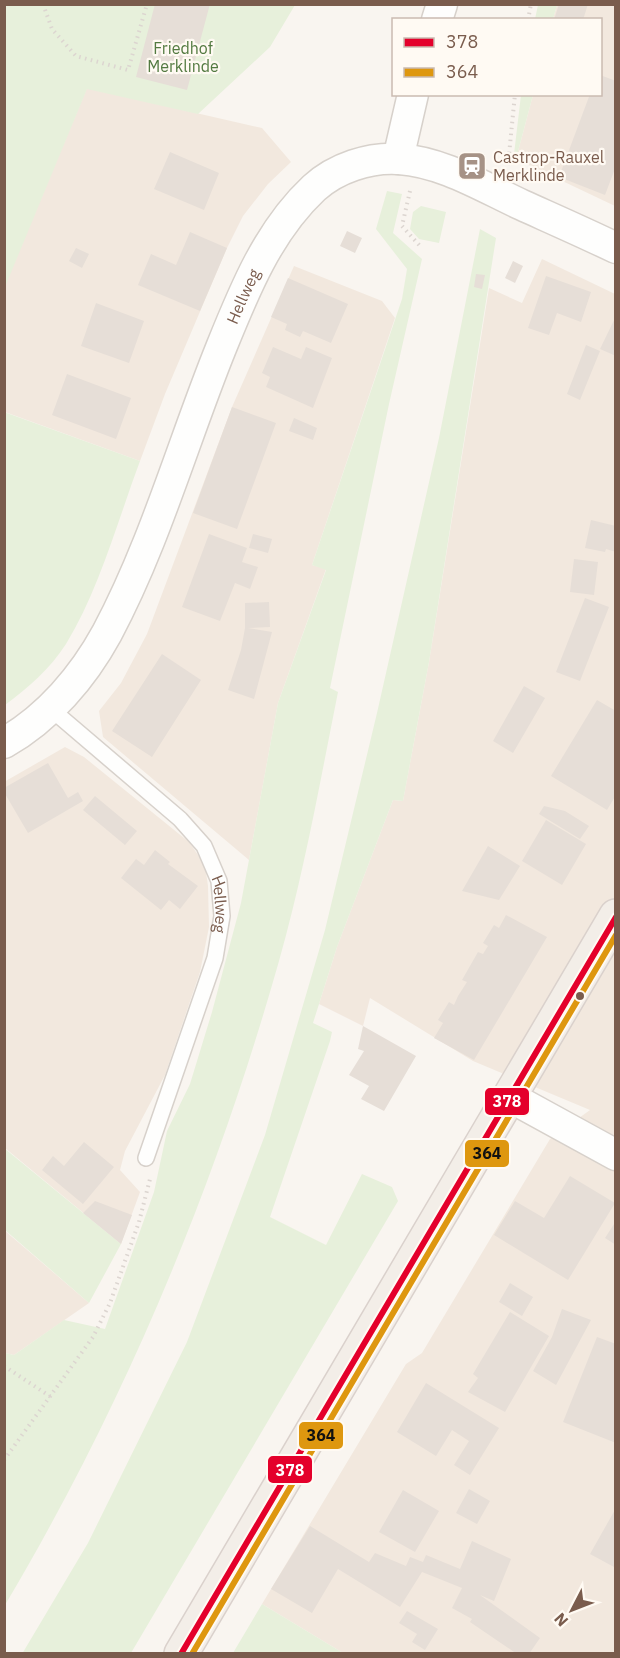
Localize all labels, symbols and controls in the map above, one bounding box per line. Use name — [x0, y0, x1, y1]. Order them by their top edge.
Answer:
legend — [392, 18, 602, 96]
text: 378 — [446, 30, 478, 53]
park label: Friedhof Merklinde — [147, 38, 219, 76]
text: 364 — [446, 60, 479, 83]
place label: Castrop-Rauxel Merklinde — [493, 147, 604, 185]
station icon: Castrop-Rauxel Merklinde — [456, 150, 488, 182]
street label: Hellweg — [222, 265, 264, 327]
street label: Hellweg — [208, 872, 232, 935]
unlabelled marker — [574, 990, 586, 1002]
line badge: 378 — [484, 1087, 530, 1116]
text: 378 — [493, 1091, 521, 1111]
line badge: 364 — [464, 1139, 510, 1168]
text: 364 — [473, 1143, 502, 1163]
line badge: 364 — [298, 1421, 344, 1450]
text: 364 — [307, 1425, 336, 1445]
line badge: 378 — [267, 1455, 313, 1484]
text: 378 — [276, 1460, 304, 1480]
north arrow — [542, 1580, 602, 1640]
text: N — [550, 1609, 572, 1631]

